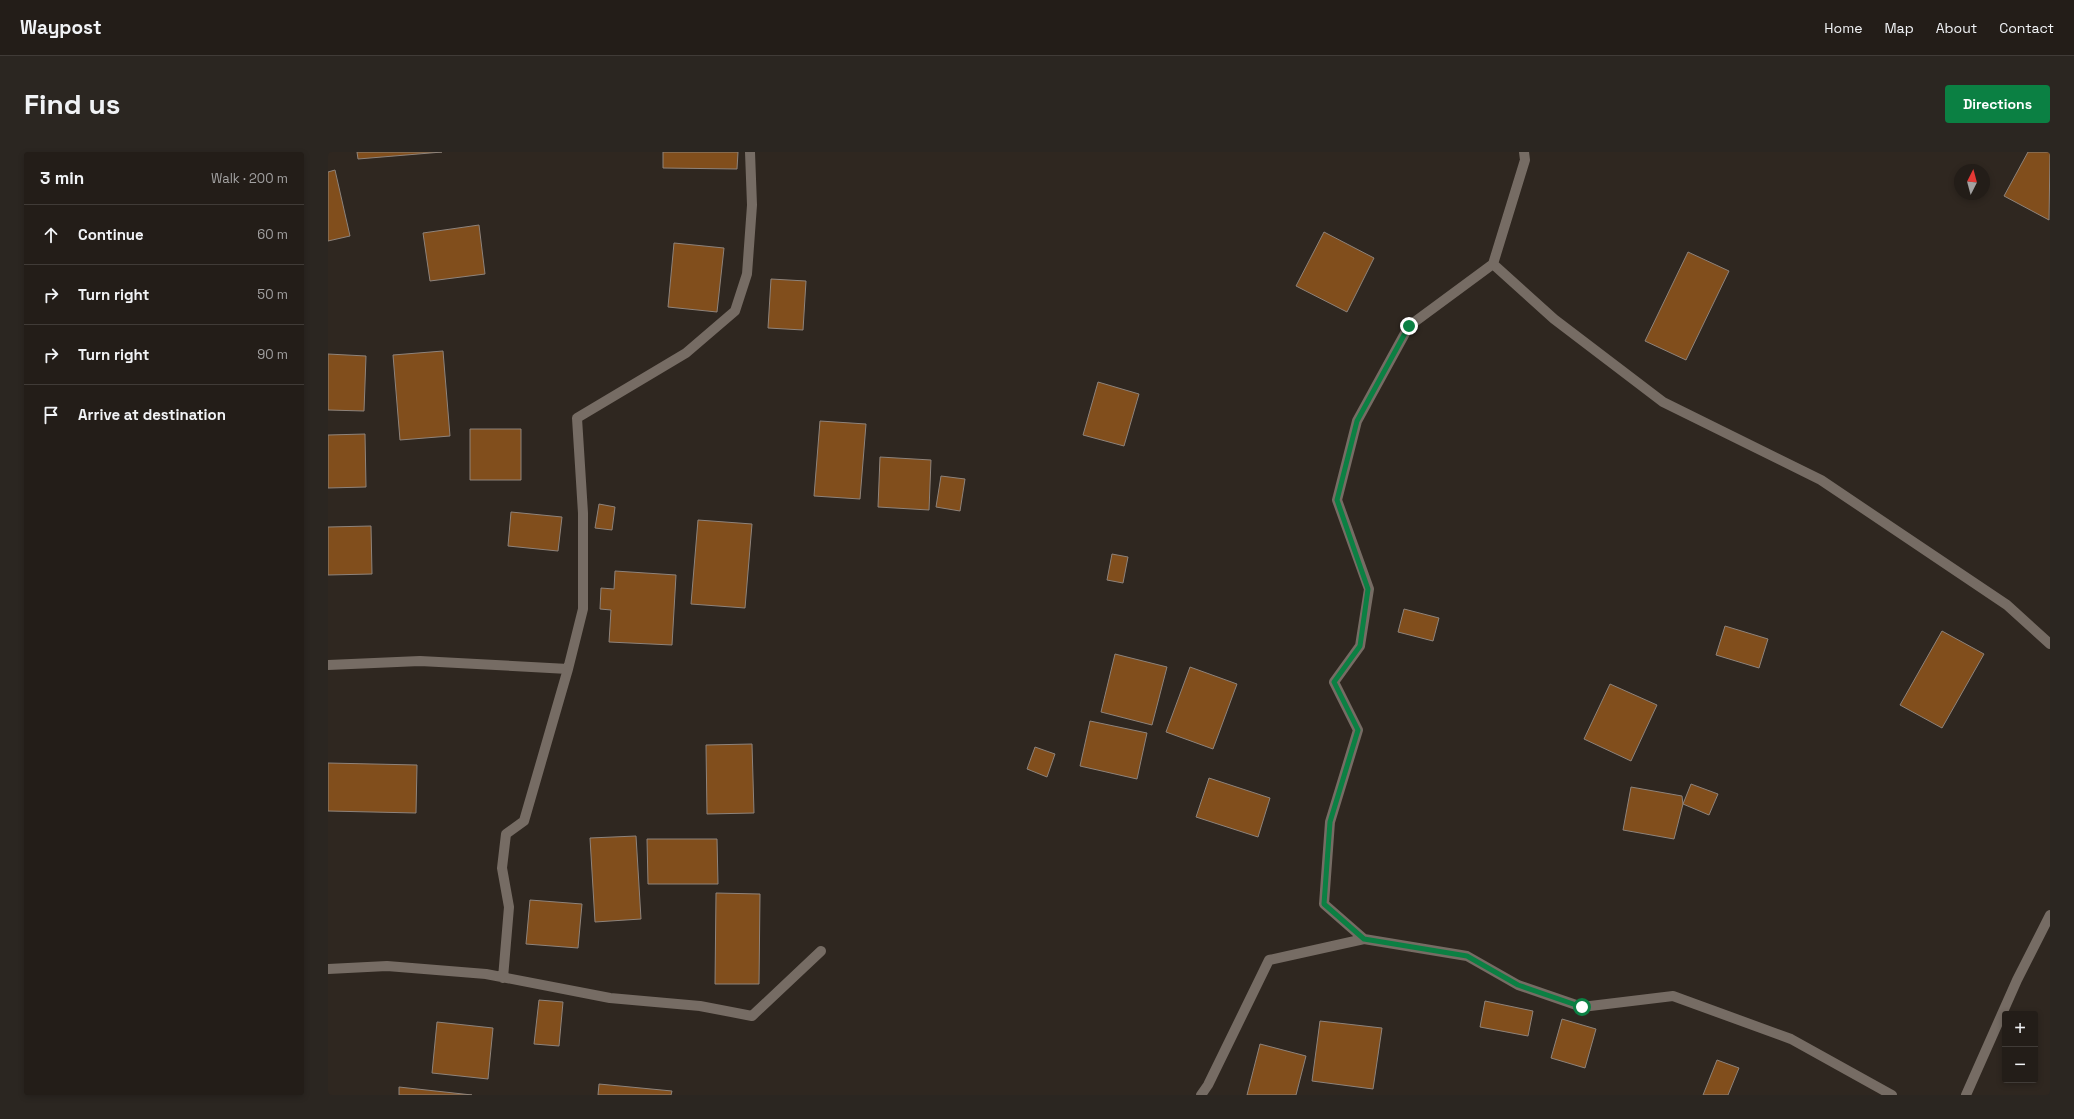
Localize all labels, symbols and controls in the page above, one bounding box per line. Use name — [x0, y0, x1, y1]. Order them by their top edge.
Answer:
text: Waypost — [20, 15, 102, 40]
text: Home — [1824, 19, 1862, 37]
text: Map — [1884, 19, 1914, 37]
text: About — [1936, 19, 1977, 37]
text: Contact — [1999, 19, 2054, 37]
button: Directions — [1945, 85, 2050, 123]
text: Find us — [24, 86, 121, 122]
north arrow — [1954, 164, 1990, 200]
text: 3 min — [40, 167, 84, 189]
text: Walk · 200 m — [211, 170, 288, 187]
icon: ahead — [40, 224, 62, 246]
text: Continue — [78, 225, 144, 244]
text: 60 m — [257, 226, 288, 243]
icon: right — [40, 284, 62, 306]
text: Turn right — [78, 285, 149, 304]
text: 50 m — [257, 286, 288, 303]
route end — [1400, 317, 1418, 335]
icon: right — [40, 344, 62, 366]
text: Turn right — [78, 345, 149, 364]
text: 90 m — [257, 346, 288, 363]
icon: arrive — [40, 404, 62, 426]
text: Arrive at destination — [78, 405, 226, 424]
route start — [1573, 998, 1591, 1016]
map controls — [2002, 1011, 2038, 1083]
button: + — [2002, 1011, 2038, 1047]
button: − — [2002, 1047, 2038, 1083]

